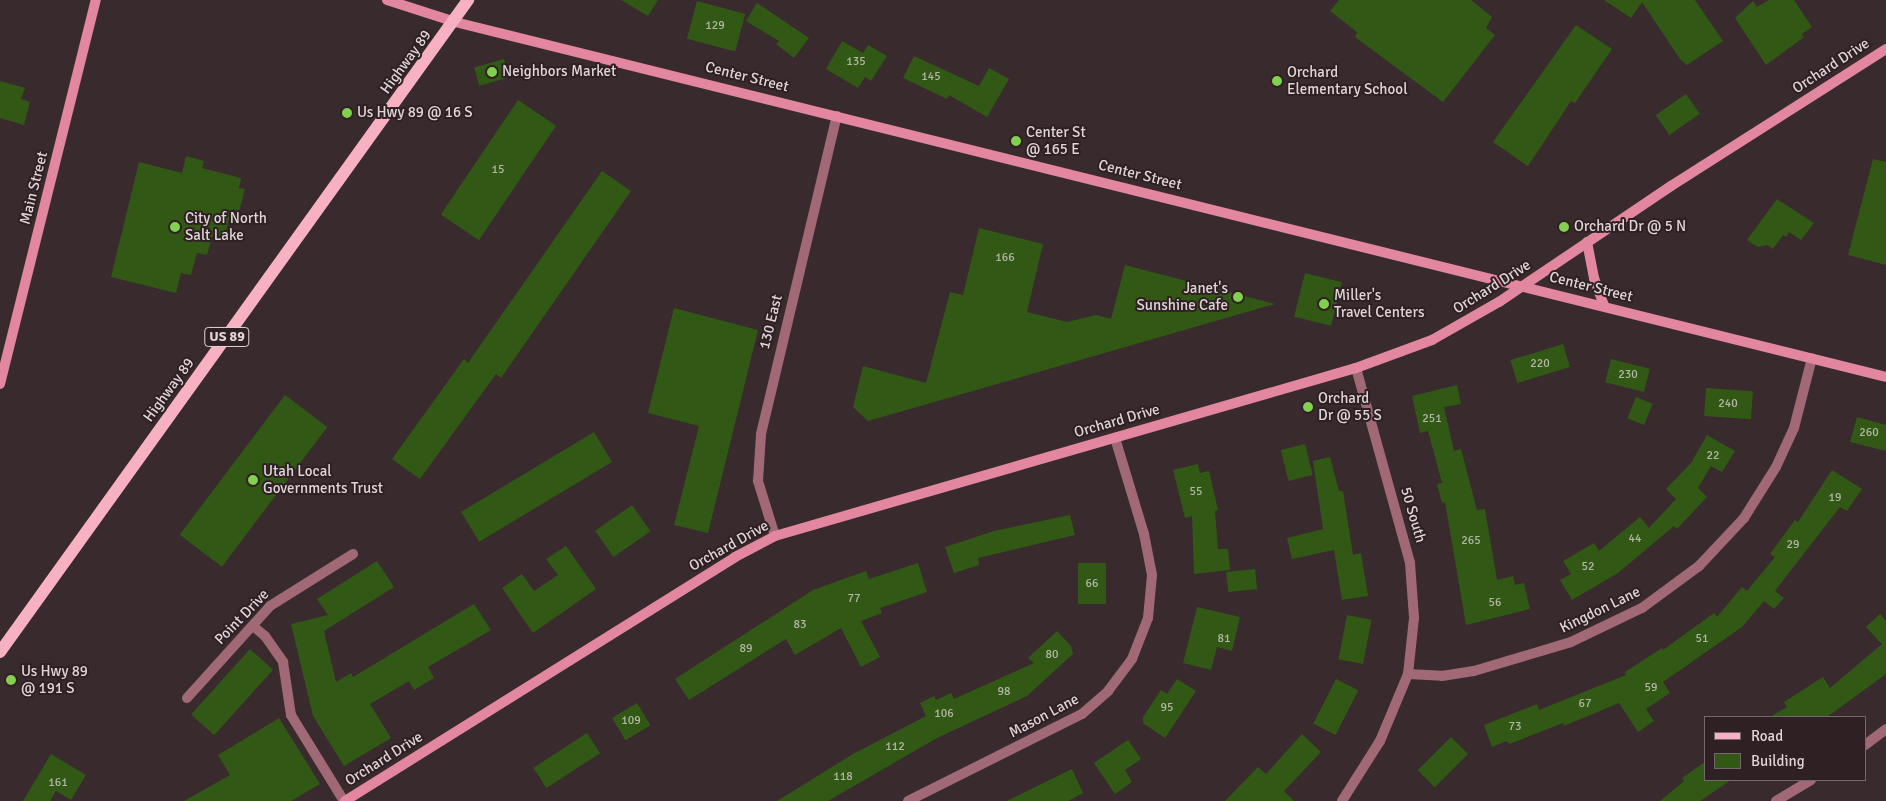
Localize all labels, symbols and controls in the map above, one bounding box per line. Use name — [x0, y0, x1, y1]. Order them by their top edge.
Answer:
house number: 129 — [705, 19, 725, 33]
street label: Highway 89 — [377, 27, 435, 97]
street label: Orchard Drive — [1789, 34, 1873, 98]
house number: 135 — [846, 55, 866, 69]
street label: Center Street — [704, 58, 790, 96]
place label: Neighbors Market — [502, 63, 616, 81]
place label: Orchard Elementary School — [1287, 63, 1408, 98]
marker: Neighbors Market — [486, 66, 498, 78]
house number: 145 — [921, 70, 941, 84]
marker: Orchard Elementary School — [1271, 75, 1283, 87]
place label: Us Hwy 89 @ 16 S — [357, 104, 473, 122]
marker: Us Hwy 89 @ 16 S — [341, 107, 353, 119]
place label: Center St @ 165 E — [1026, 123, 1086, 158]
marker: Center St @ 165 E — [1010, 135, 1022, 147]
street label: Main Street — [16, 150, 52, 226]
street label: Center Street — [1097, 156, 1183, 194]
house number: 15 — [492, 163, 504, 177]
place label: City of North Salt Lake — [185, 209, 267, 244]
place label: Orchard Dr @ 5 N — [1574, 218, 1686, 236]
marker: City of North Salt Lake — [169, 221, 181, 233]
marker: Orchard Dr @ 5 N — [1558, 221, 1570, 233]
house number: 166 — [995, 251, 1015, 265]
street label: Orchard Drive — [1450, 256, 1534, 318]
street label: Center Street — [1548, 268, 1634, 306]
place label: Janet's Sunshine Cafe — [1137, 279, 1228, 314]
place label: Miller's Travel Centers — [1334, 286, 1425, 321]
marker: Janet's Sunshine Cafe — [1232, 291, 1244, 303]
street label: 130 East — [756, 293, 786, 351]
marker: Miller's Travel Centers — [1318, 298, 1330, 310]
road number: US 89 — [203, 326, 251, 348]
street label: Highway 89 — [140, 355, 198, 425]
house number: 220 — [1530, 357, 1550, 371]
house number: 230 — [1618, 368, 1638, 382]
place label: Orchard Dr @ 55 S — [1318, 389, 1382, 424]
house number: 240 — [1718, 397, 1738, 411]
street label: Orchard Drive — [1072, 400, 1162, 442]
marker: Orchard Dr @ 55 S — [1302, 401, 1314, 413]
house number: 251 — [1422, 412, 1442, 426]
house number: 260 — [1859, 426, 1879, 440]
house number: 22 — [1707, 449, 1719, 463]
place label: Utah Local Governments Trust — [263, 462, 383, 497]
marker: Utah Local Governments Trust — [247, 474, 259, 486]
house number: 55 — [1190, 485, 1202, 499]
street label: 50 South — [1396, 485, 1430, 545]
house number: 19 — [1829, 491, 1841, 505]
street label: Orchard Drive — [686, 517, 772, 575]
house number: 44 — [1629, 532, 1641, 546]
house number: 265 — [1461, 534, 1481, 548]
house number: 29 — [1787, 538, 1799, 552]
house number: 52 — [1582, 560, 1594, 574]
house number: 66 — [1086, 577, 1098, 591]
street label: Kingdon Lane — [1557, 583, 1643, 637]
street label: Point Drive — [211, 585, 273, 649]
house number: 77 — [848, 592, 860, 606]
house number: 56 — [1489, 596, 1501, 610]
house number: 83 — [794, 618, 806, 632]
house number: 81 — [1218, 632, 1230, 646]
house number: 51 — [1696, 632, 1708, 646]
house number: 89 — [740, 642, 752, 656]
house number: 80 — [1046, 648, 1058, 662]
place label: Us Hwy 89 @ 191 S — [21, 662, 88, 697]
marker: Us Hwy 89 @ 191 S — [5, 674, 17, 686]
house number: 59 — [1645, 681, 1657, 695]
house number: 98 — [998, 685, 1010, 699]
street label: Mason Lane — [1006, 690, 1082, 742]
house number: 67 — [1579, 697, 1591, 711]
house number: 95 — [1161, 701, 1173, 715]
house number: 106 — [934, 707, 954, 721]
house number: 109 — [621, 714, 641, 728]
legend — [1704, 716, 1866, 781]
house number: 73 — [1509, 720, 1521, 734]
text: Road — [1751, 727, 1783, 745]
street label: Orchard Drive — [342, 728, 426, 790]
house number: 112 — [885, 740, 905, 754]
text: Building — [1751, 752, 1805, 770]
house number: 118 — [833, 770, 853, 784]
house number: 161 — [48, 776, 68, 790]

